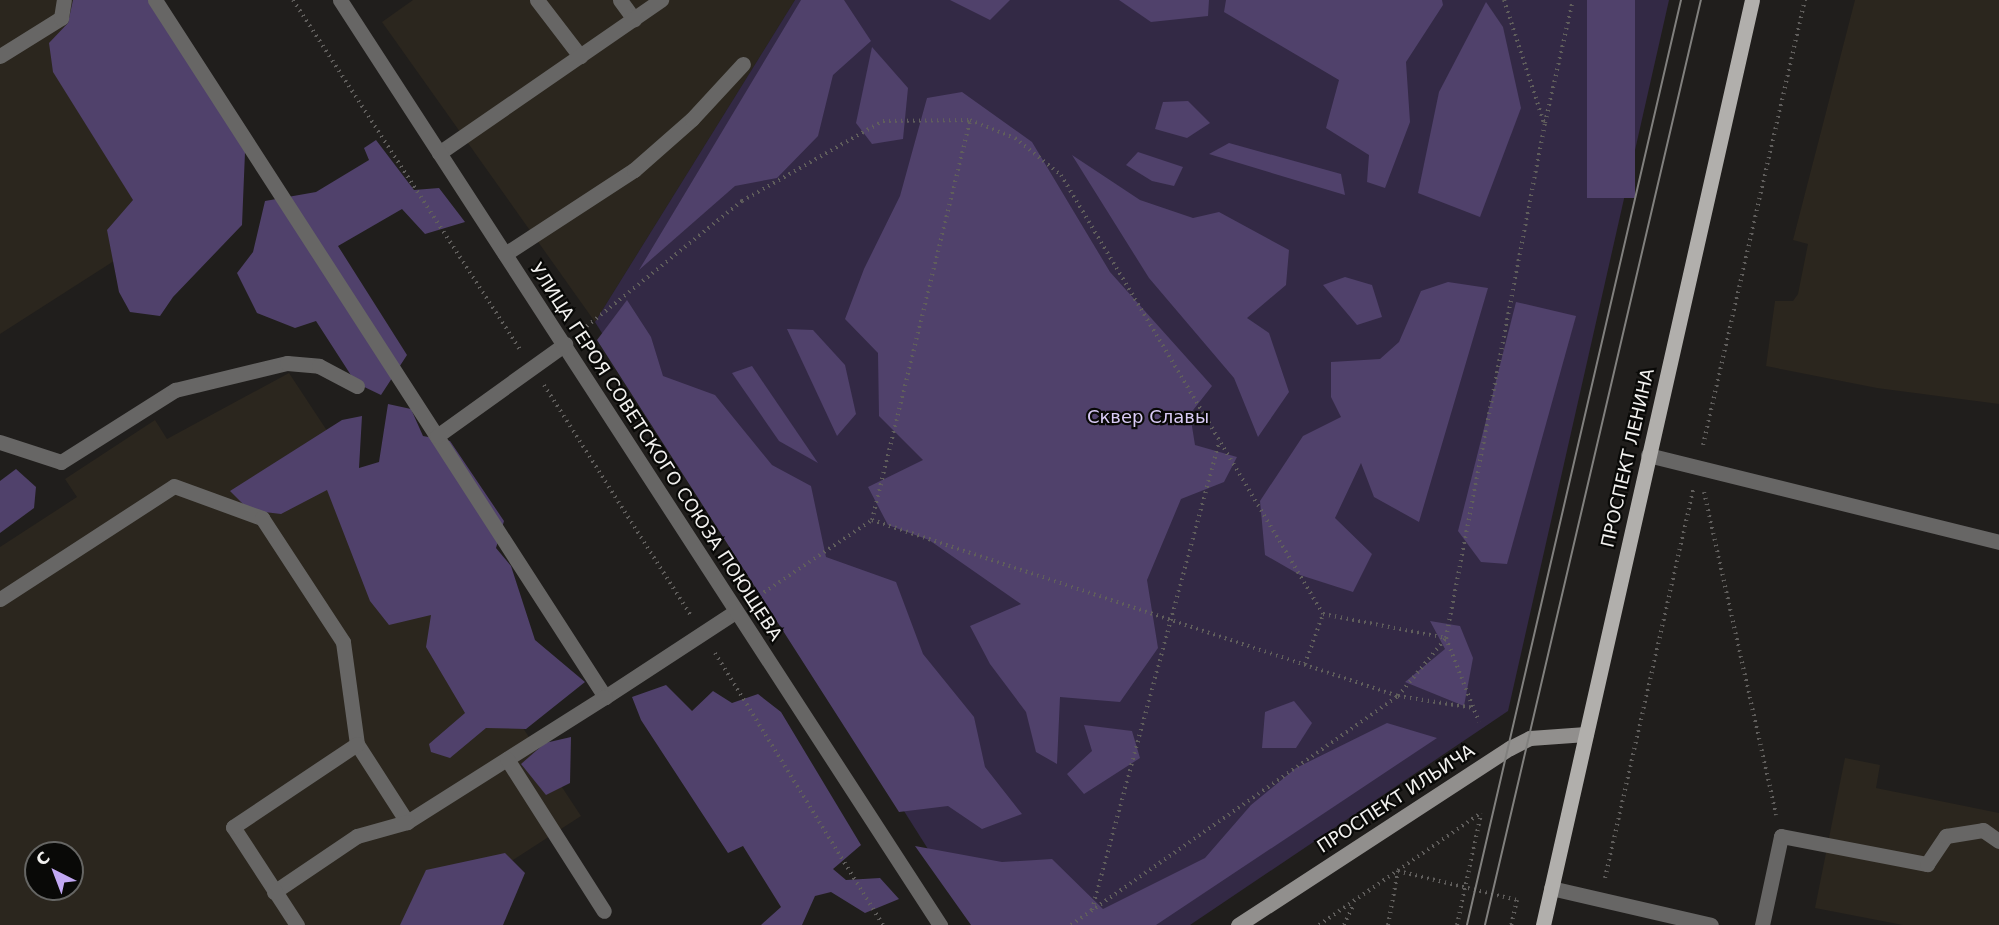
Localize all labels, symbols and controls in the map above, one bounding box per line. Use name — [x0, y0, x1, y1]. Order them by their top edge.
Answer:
street label: УЛИЦА ГЕРОЯ СОВЕТСКОГО СОЮЗА ПОЮЩЕВА — [525, 259, 787, 645]
street label: ПРОСПЕКТ ЛЕНИНА — [1597, 366, 1659, 550]
park label: Сквер Славы — [1087, 406, 1209, 428]
street label: ПРОСПЕКТ ИЛЬИЧА — [1313, 740, 1479, 858]
north arrow — [24, 841, 84, 901]
text: С — [32, 848, 54, 870]

